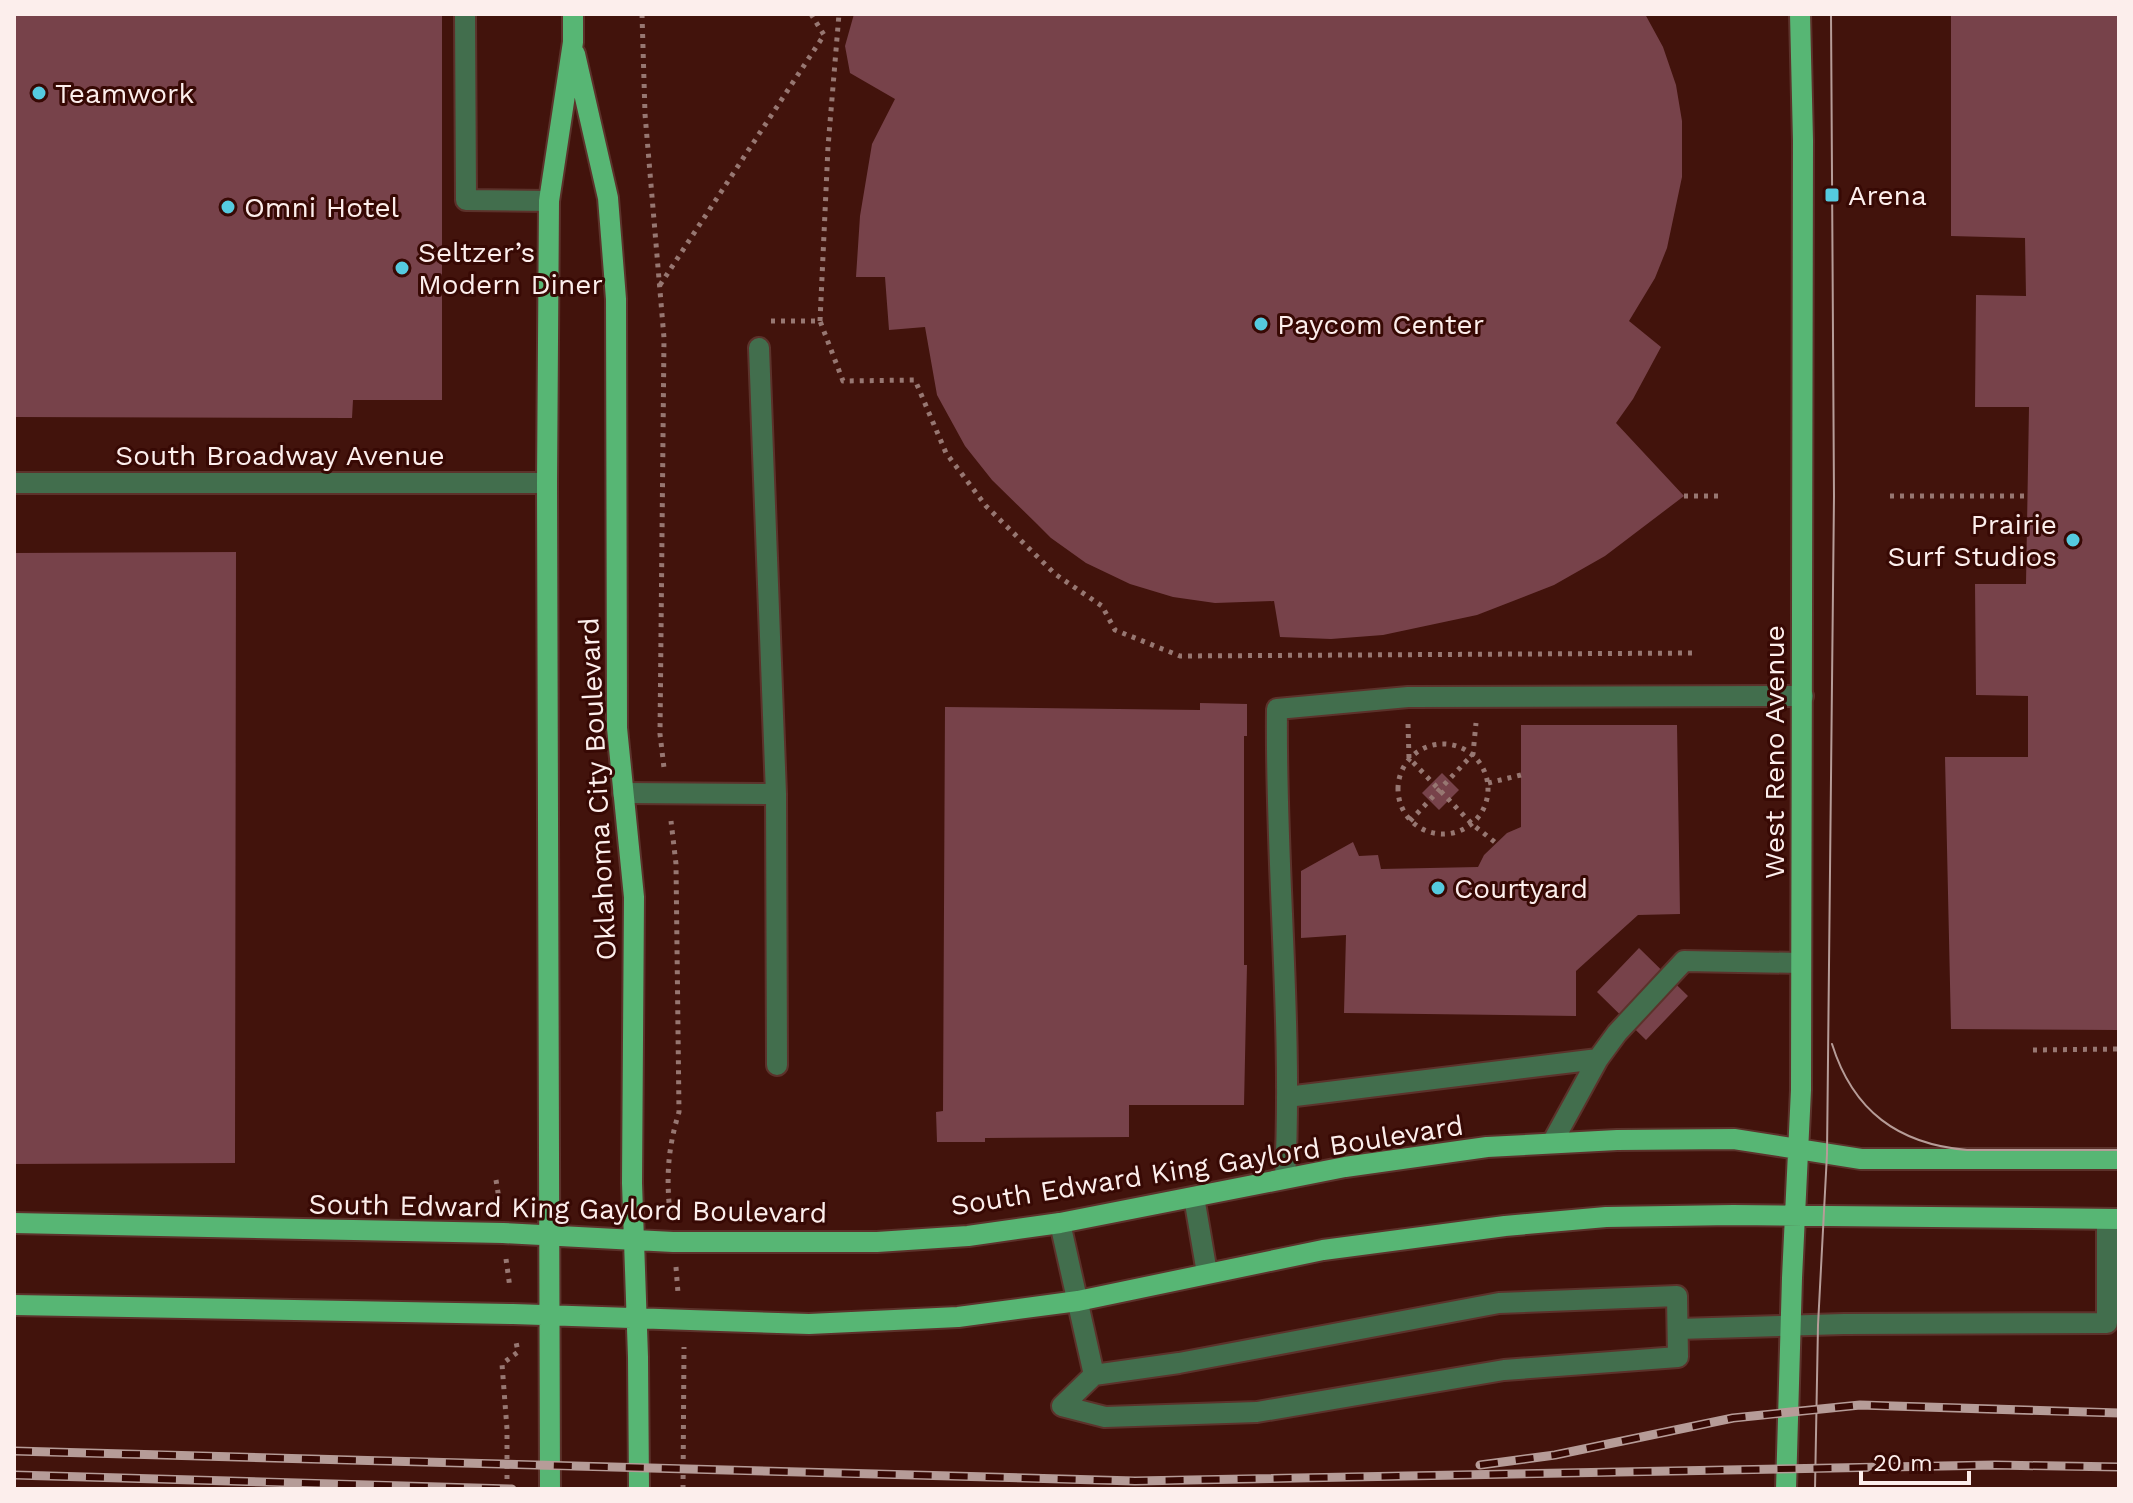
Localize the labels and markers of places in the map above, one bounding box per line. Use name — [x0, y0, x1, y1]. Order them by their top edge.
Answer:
place label: Teamwork — [55, 77, 194, 110]
marker: Teamwork — [30, 84, 48, 102]
place label: Arena — [1848, 179, 1927, 212]
marker: Arena — [1823, 186, 1841, 204]
place label: Omni Hotel — [244, 191, 400, 224]
marker: Omni Hotel — [219, 198, 237, 216]
place label: Seltzer’s Modern Diner — [418, 236, 603, 301]
marker: Seltzer’s Modern Diner — [393, 259, 411, 277]
place label: Paycom Center — [1277, 308, 1484, 341]
marker: Paycom Center — [1252, 315, 1270, 333]
place label: Prairie Surf Studios — [1888, 508, 2057, 573]
marker: Prairie Surf Studios — [2064, 531, 2082, 549]
place label: Courtyard — [1454, 872, 1588, 905]
marker: Courtyard — [1429, 879, 1447, 897]

